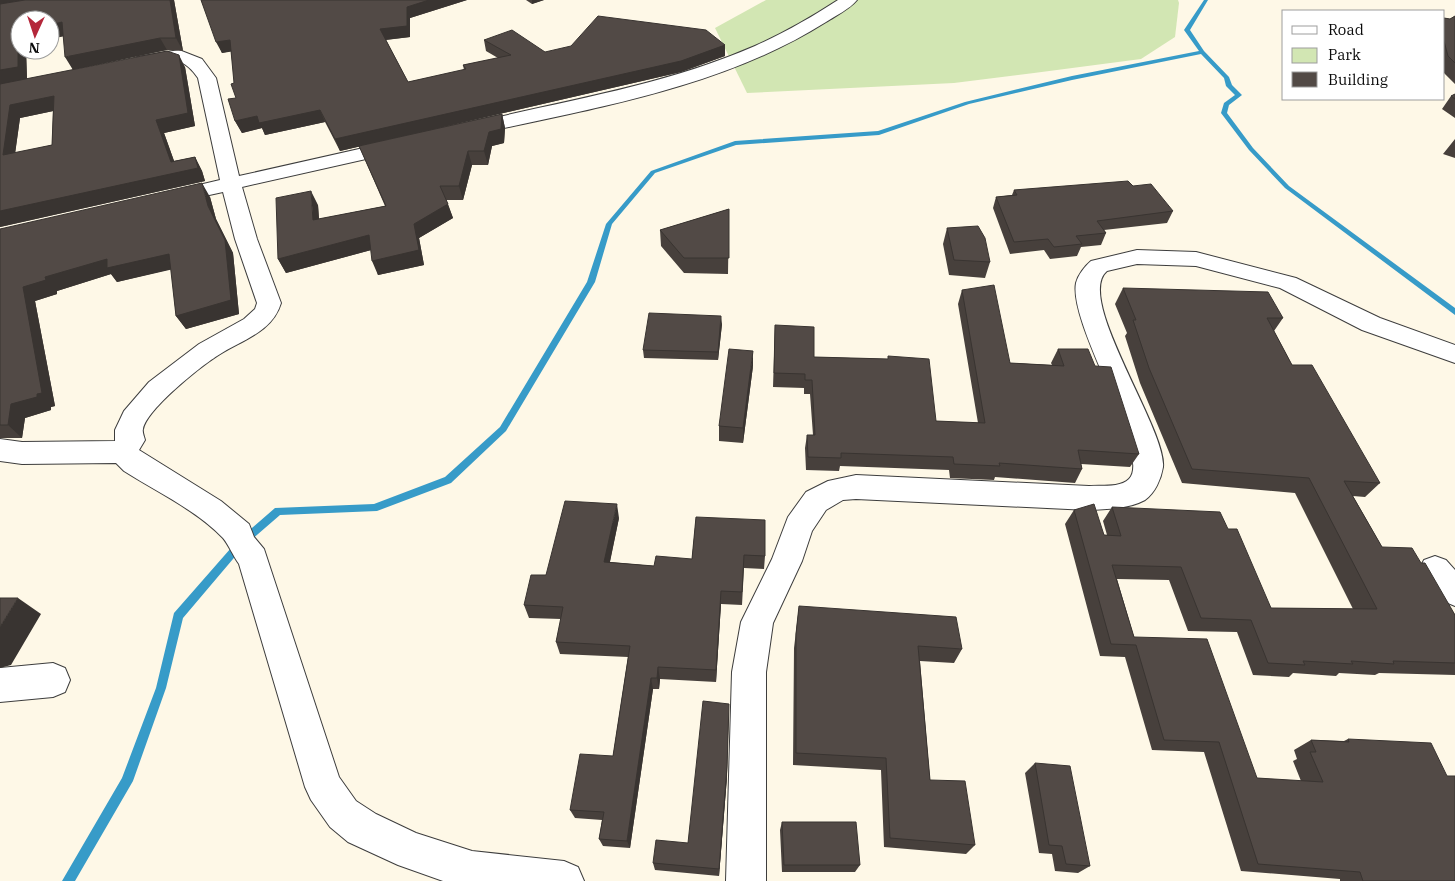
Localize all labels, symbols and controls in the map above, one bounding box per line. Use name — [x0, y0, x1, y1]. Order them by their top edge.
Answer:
north arrow — [10, 10, 60, 60]
legend — [1282, 10, 1445, 100]
text: Road — [1328, 20, 1364, 39]
text: N — [28, 39, 40, 57]
text: Park — [1328, 45, 1361, 64]
text: Building — [1328, 70, 1388, 89]

